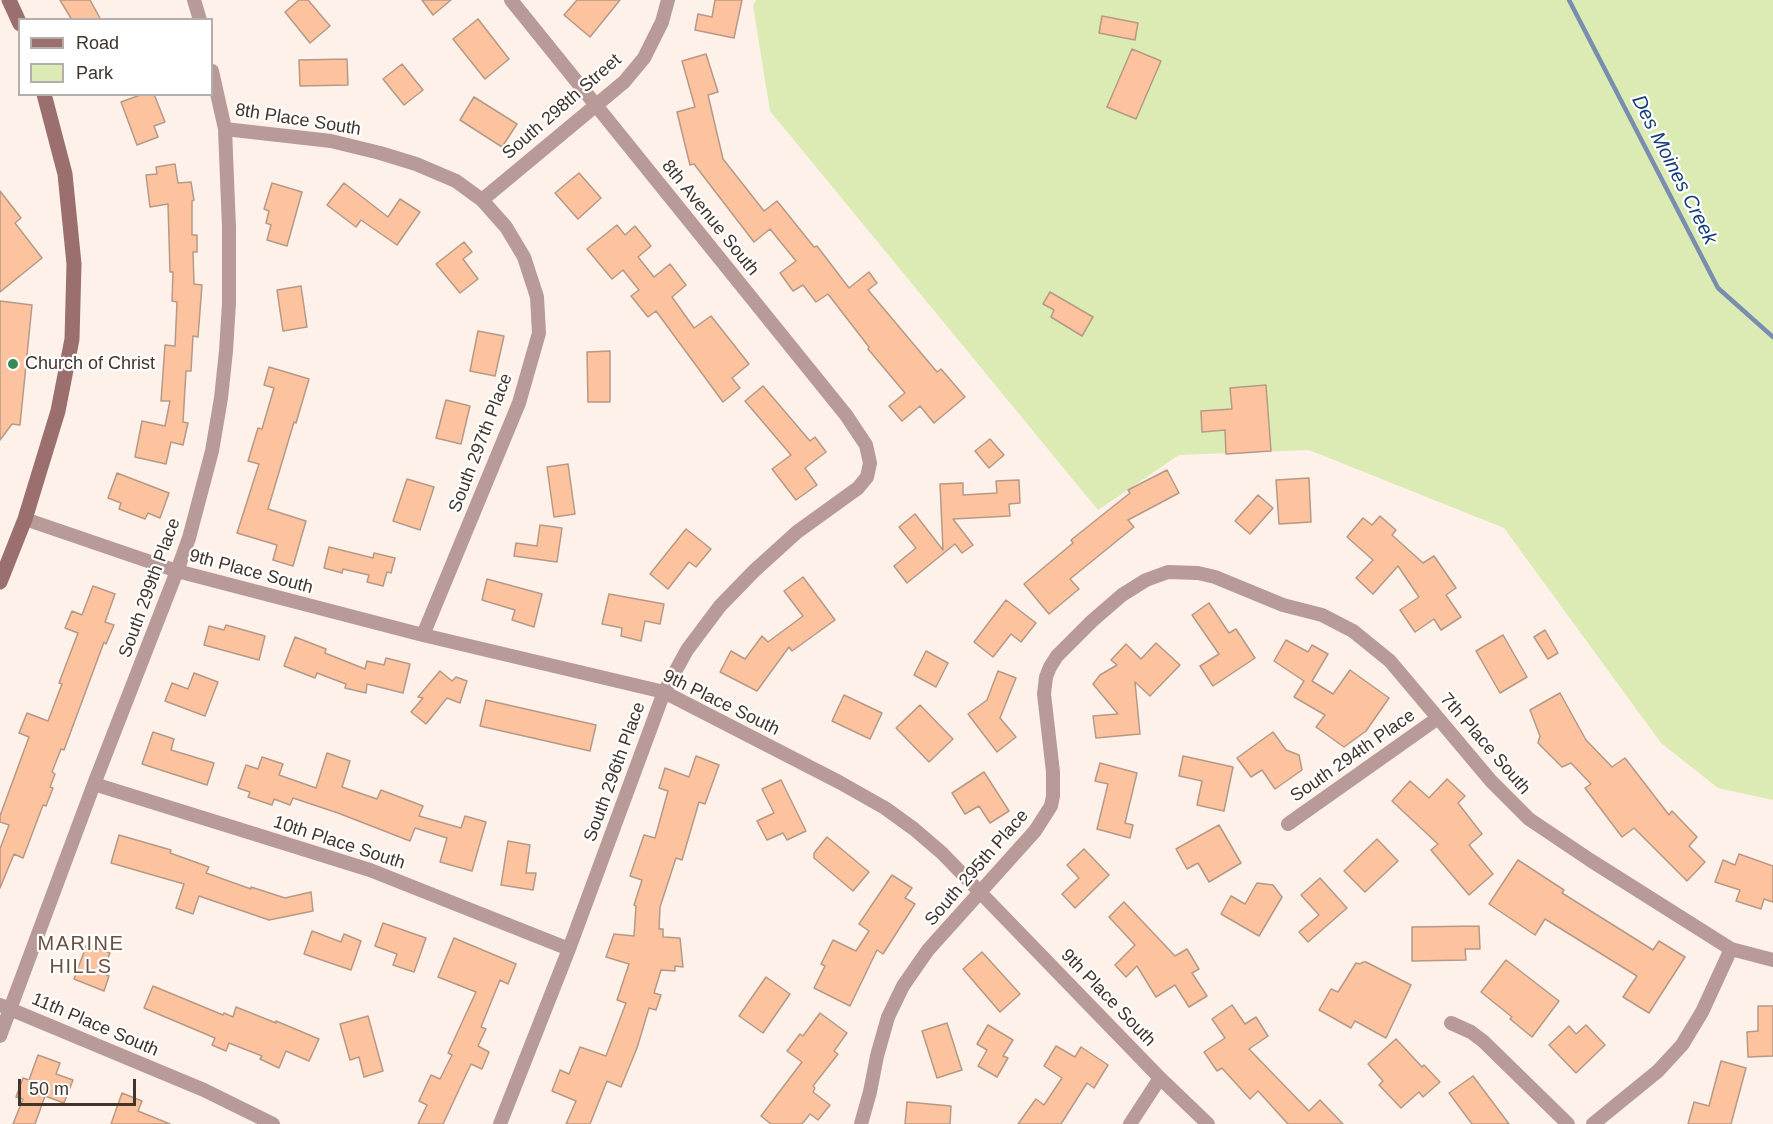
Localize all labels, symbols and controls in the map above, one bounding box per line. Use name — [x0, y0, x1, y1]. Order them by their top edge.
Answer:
legend — [18, 18, 213, 96]
text: Road — [76, 33, 119, 53]
street label: South 298th Street — [498, 50, 626, 164]
text: Park — [76, 63, 113, 83]
water label: Des Moines Creek — [1626, 91, 1722, 249]
street label: 8th Place South — [234, 99, 362, 141]
street label: 8th Avenue South — [657, 156, 763, 280]
place label: Church of Christ — [25, 353, 155, 375]
marker: Church of Christ — [6, 357, 20, 371]
street label: South 297th Place — [445, 370, 517, 516]
street label: South 299th Place — [115, 515, 185, 661]
street label: 9th Place South — [187, 545, 315, 599]
street label: 9th Place South — [659, 665, 783, 741]
street label: 7th Place South — [1435, 689, 1535, 799]
street label: South 296th Place — [580, 699, 650, 845]
street label: South 294th Place — [1287, 705, 1419, 807]
street label: South 295th Place — [921, 805, 1033, 931]
street label: 10th Place South — [270, 812, 408, 874]
district label: MARINE HILLS — [38, 932, 124, 979]
street label: 9th Place South — [1056, 945, 1160, 1051]
street label: 11th Place South — [28, 989, 162, 1061]
scale bar — [21, 1067, 140, 1105]
text: 50 m — [29, 1079, 69, 1099]

